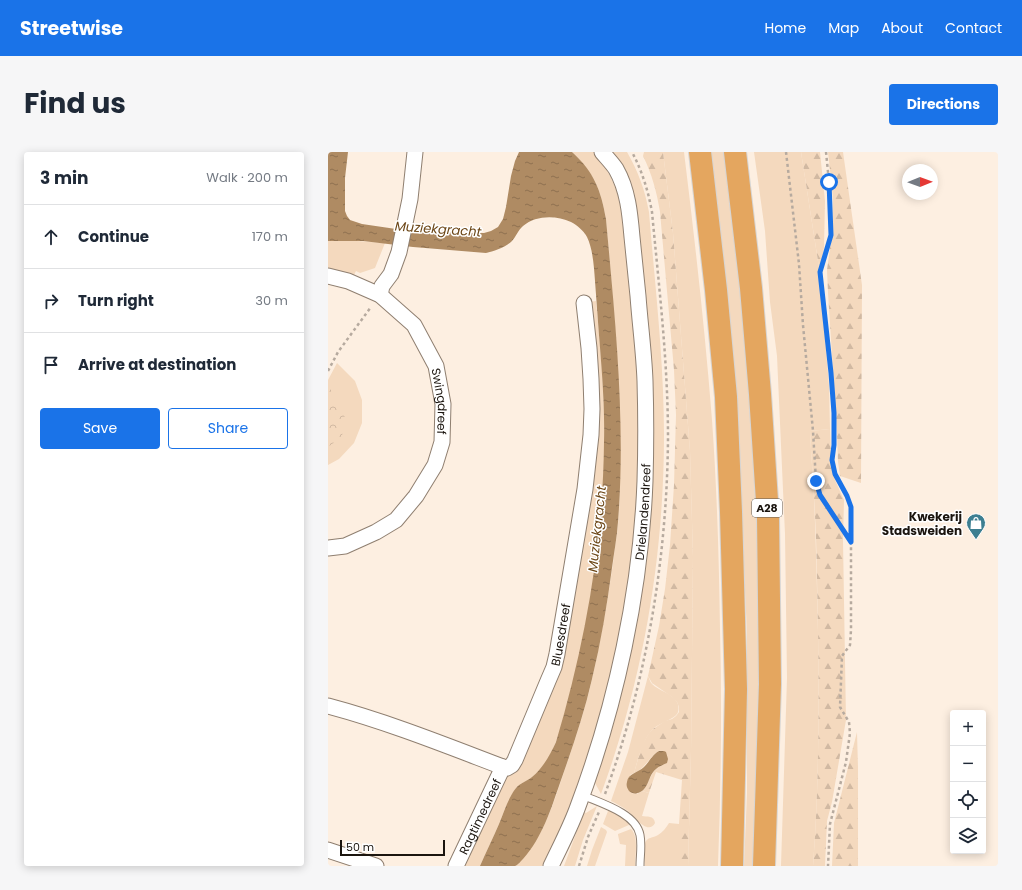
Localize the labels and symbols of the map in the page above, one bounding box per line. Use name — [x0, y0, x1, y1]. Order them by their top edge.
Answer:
north arrow — [902, 164, 938, 200]
route start — [820, 173, 838, 191]
water label: Muziekgracht — [394, 216, 482, 242]
street label: Swingdreef — [428, 366, 452, 435]
street label: Drielandendreef — [630, 463, 654, 561]
route end — [807, 472, 825, 490]
water label: Muziekgracht — [583, 485, 611, 573]
road number: A28 — [752, 499, 782, 517]
place label: Kwekerij Stadsweiden — [882, 508, 962, 539]
shop icon: Kwekerij Stadsweiden — [965, 512, 987, 540]
street label: Bluesdreef — [546, 602, 574, 668]
street label: Ragtimedreef — [454, 776, 505, 857]
scale bar — [340, 838, 445, 857]

